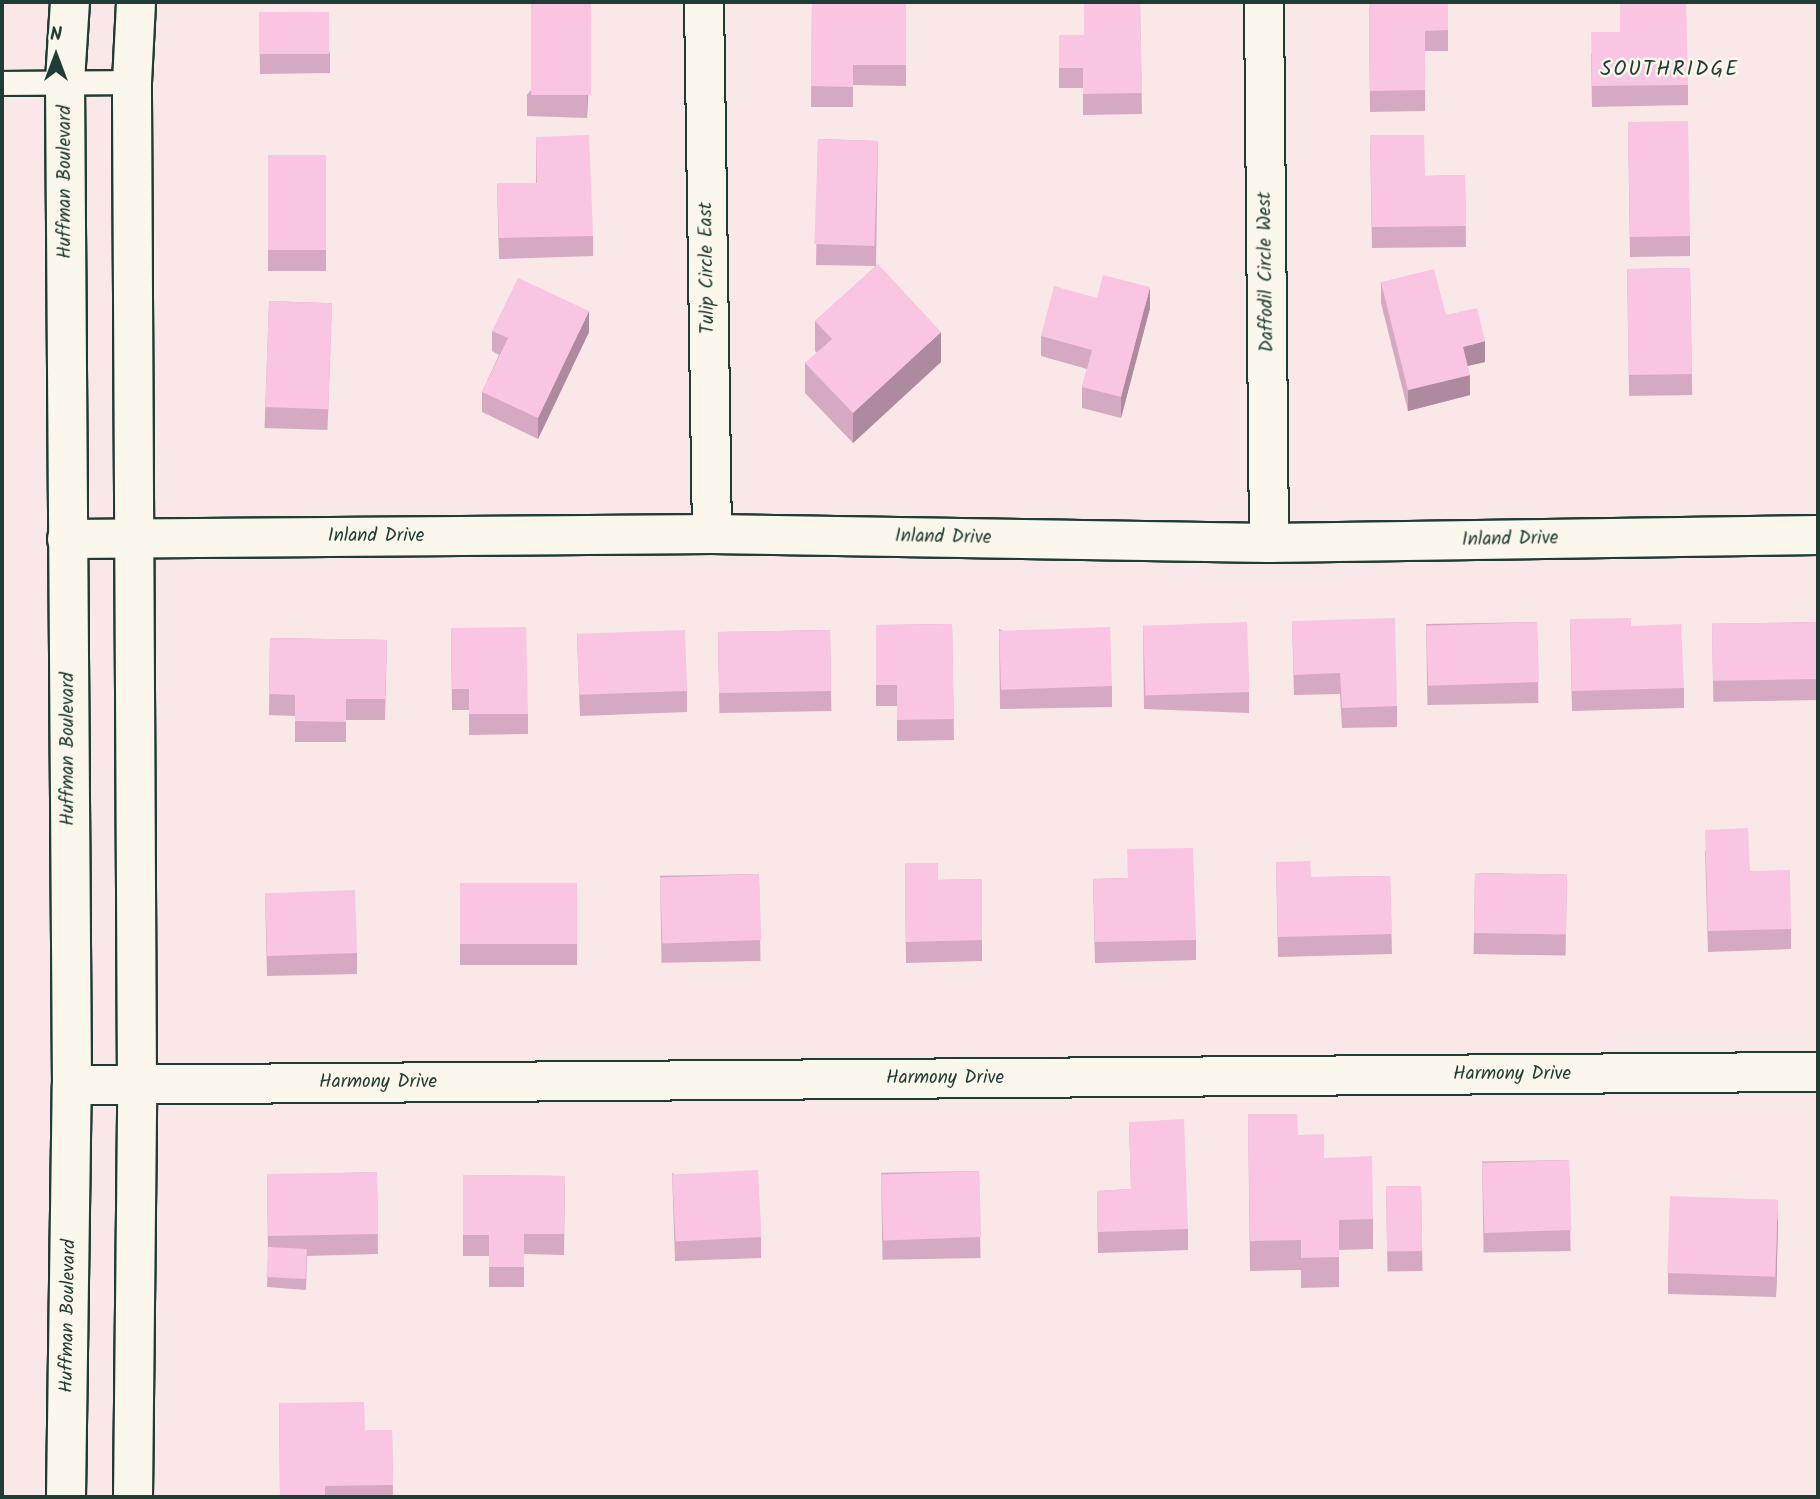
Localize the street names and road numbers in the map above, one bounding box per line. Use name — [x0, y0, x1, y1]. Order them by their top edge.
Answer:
street label: Huffman Boulevard — [55, 105, 77, 259]
street label: Daffodil Circle West — [1254, 191, 1280, 353]
street label: Tulip Circle East — [695, 202, 721, 334]
street label: Inland Drive — [328, 526, 424, 548]
street label: Inland Drive — [895, 526, 991, 550]
street label: Inland Drive — [1462, 528, 1558, 552]
street label: Huffman Boulevard — [58, 672, 80, 826]
street label: Harmony Drive — [1453, 1064, 1571, 1086]
street label: Harmony Drive — [886, 1068, 1004, 1090]
street label: Harmony Drive — [319, 1072, 437, 1094]
street label: Huffman Boulevard — [56, 1239, 82, 1393]

